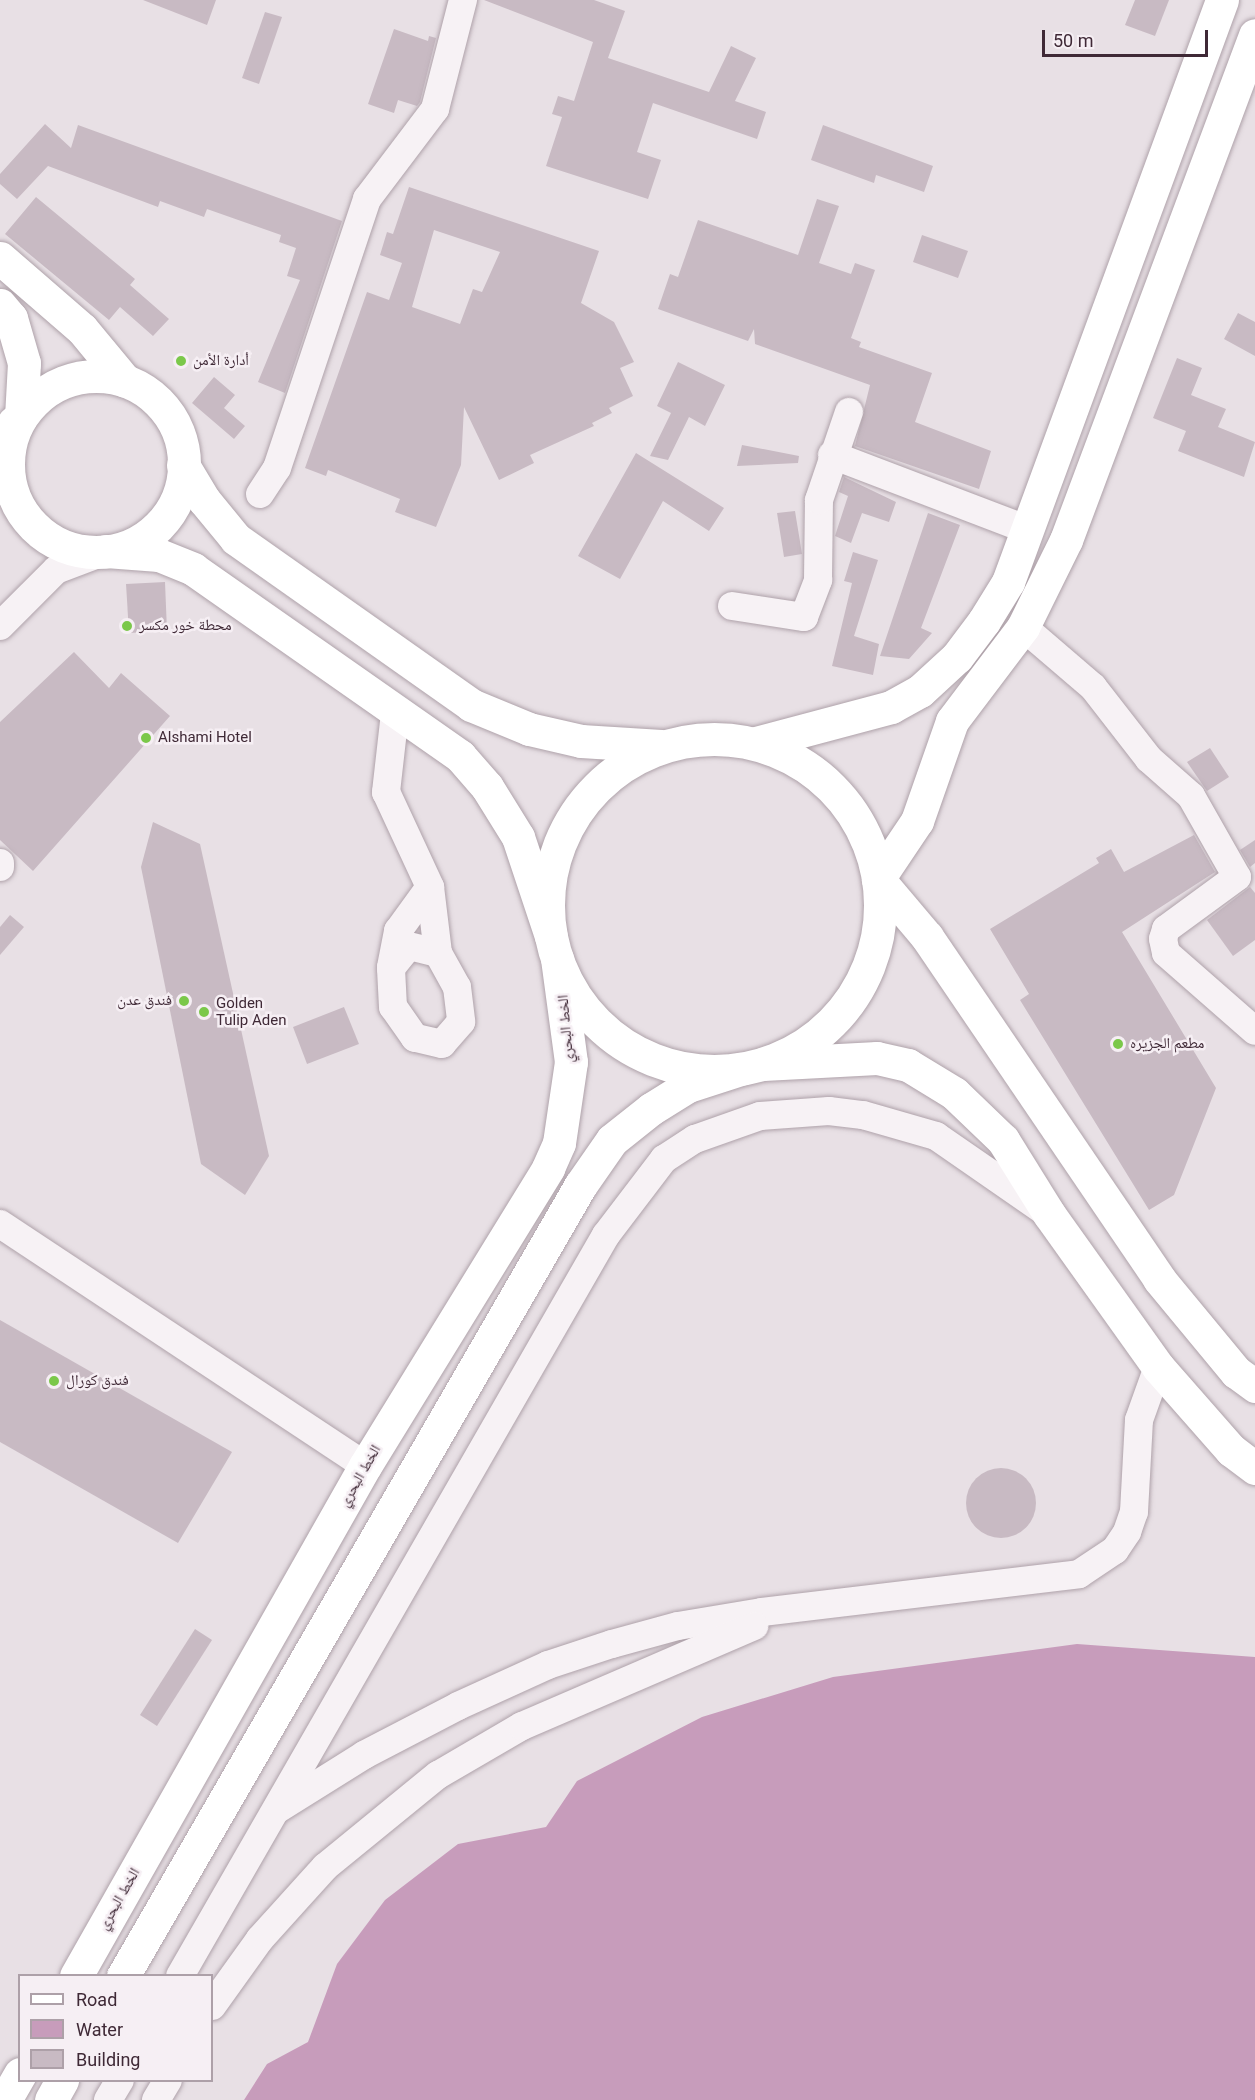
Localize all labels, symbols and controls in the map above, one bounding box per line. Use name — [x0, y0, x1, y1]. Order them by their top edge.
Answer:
scale bar — [1045, 18, 1212, 56]
text: 50 m — [1053, 30, 1093, 51]
place label: أدارة الأمن — [193, 352, 249, 370]
marker: أدارة الأمن — [174, 354, 188, 368]
place label: محطة خور مكسر — [139, 617, 232, 635]
marker: محطة خور مكسر — [120, 619, 134, 633]
place label: Alshami Hotel — [158, 729, 252, 747]
marker: Alshami Hotel — [139, 731, 153, 745]
place label: فندق عدن — [117, 992, 172, 1010]
marker: فندق عدن — [177, 994, 191, 1008]
place label: Golden Tulip Aden — [216, 994, 286, 1029]
street label: الخط البحري — [554, 994, 578, 1064]
marker: Golden Tulip Aden — [197, 1005, 211, 1019]
place label: مطعم الجزيره — [1130, 1035, 1204, 1053]
marker: مطعم الجزيره — [1111, 1037, 1125, 1051]
place label: فندق كورال — [66, 1372, 129, 1390]
marker: فندق كورال — [47, 1374, 61, 1388]
street label: الخط البحري — [335, 1442, 385, 1510]
street label: الخط البحري — [94, 1865, 144, 1933]
legend — [18, 1974, 213, 2082]
text: Road — [76, 1989, 117, 2010]
text: Water — [76, 2019, 123, 2040]
text: Building — [76, 2049, 140, 2070]

